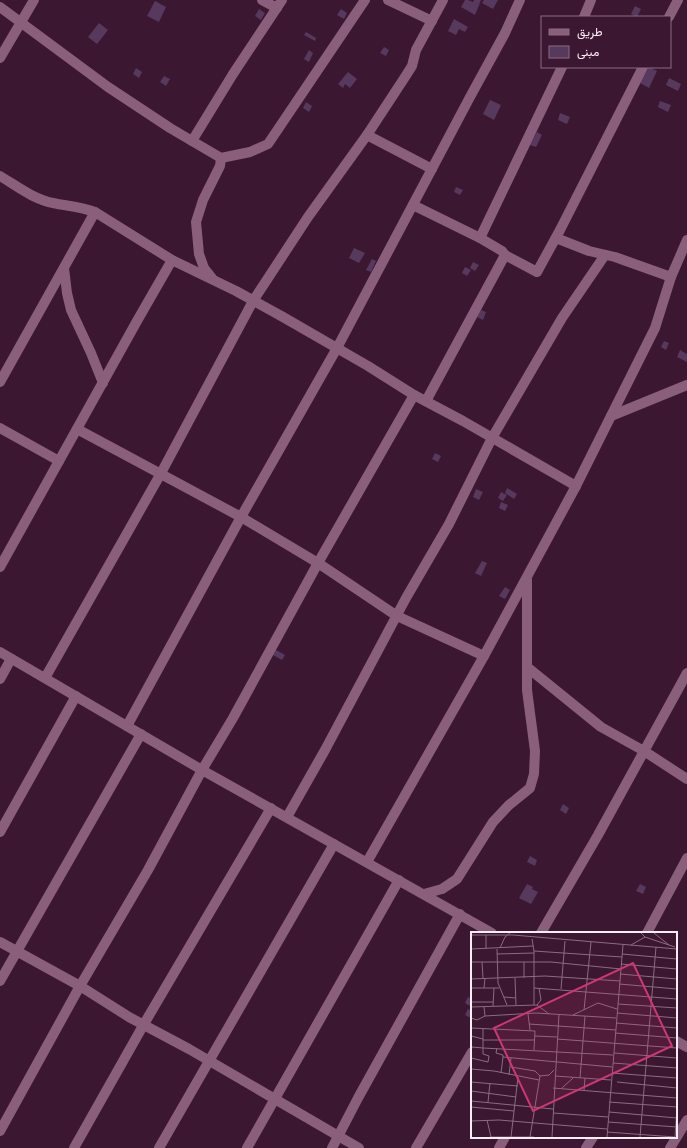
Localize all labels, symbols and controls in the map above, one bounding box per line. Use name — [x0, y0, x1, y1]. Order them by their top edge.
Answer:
legend — [541, 16, 671, 68]
text: طريق — [577, 25, 603, 40]
text: مبنى — [577, 45, 599, 60]
inset map — [471, 932, 677, 1138]

